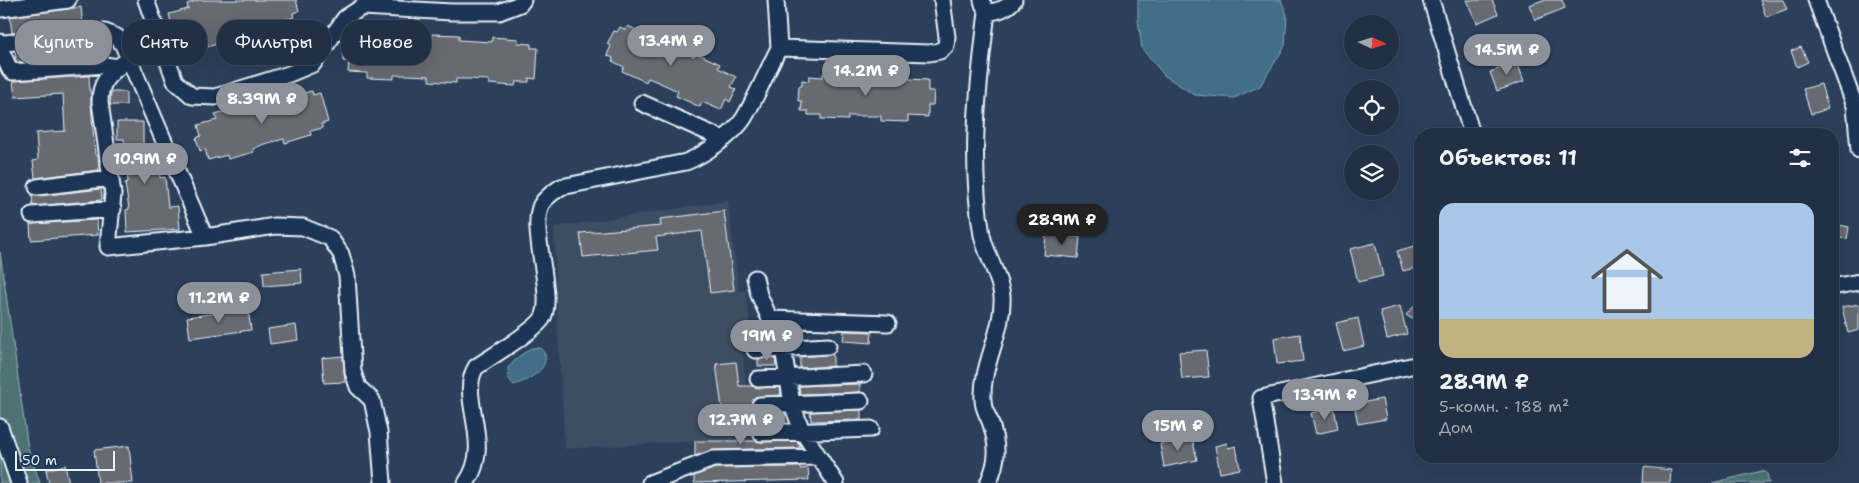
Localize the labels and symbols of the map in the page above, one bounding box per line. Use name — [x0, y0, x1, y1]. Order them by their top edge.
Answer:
north arrow — [1344, 15, 1399, 70]
pin: 13.4M ₽ — [625, 24, 717, 67]
pin: 14.5M ₽ — [1461, 34, 1553, 76]
pin: 14.2M ₽ — [820, 54, 912, 97]
pin: 8.39M ₽ — [216, 82, 308, 125]
pin: 10.9M ₽ — [99, 142, 191, 185]
pin: 28.9M ₽ — [1016, 204, 1108, 246]
pin: 11.2M ₽ — [173, 282, 265, 324]
pin: 19M ₽ — [732, 320, 802, 362]
pin: 13.9M ₽ — [1279, 378, 1371, 421]
pin: 12.7M ₽ — [695, 404, 787, 446]
pin: 15M ₽ — [1143, 410, 1213, 452]
scale bar — [15, 448, 115, 471]

